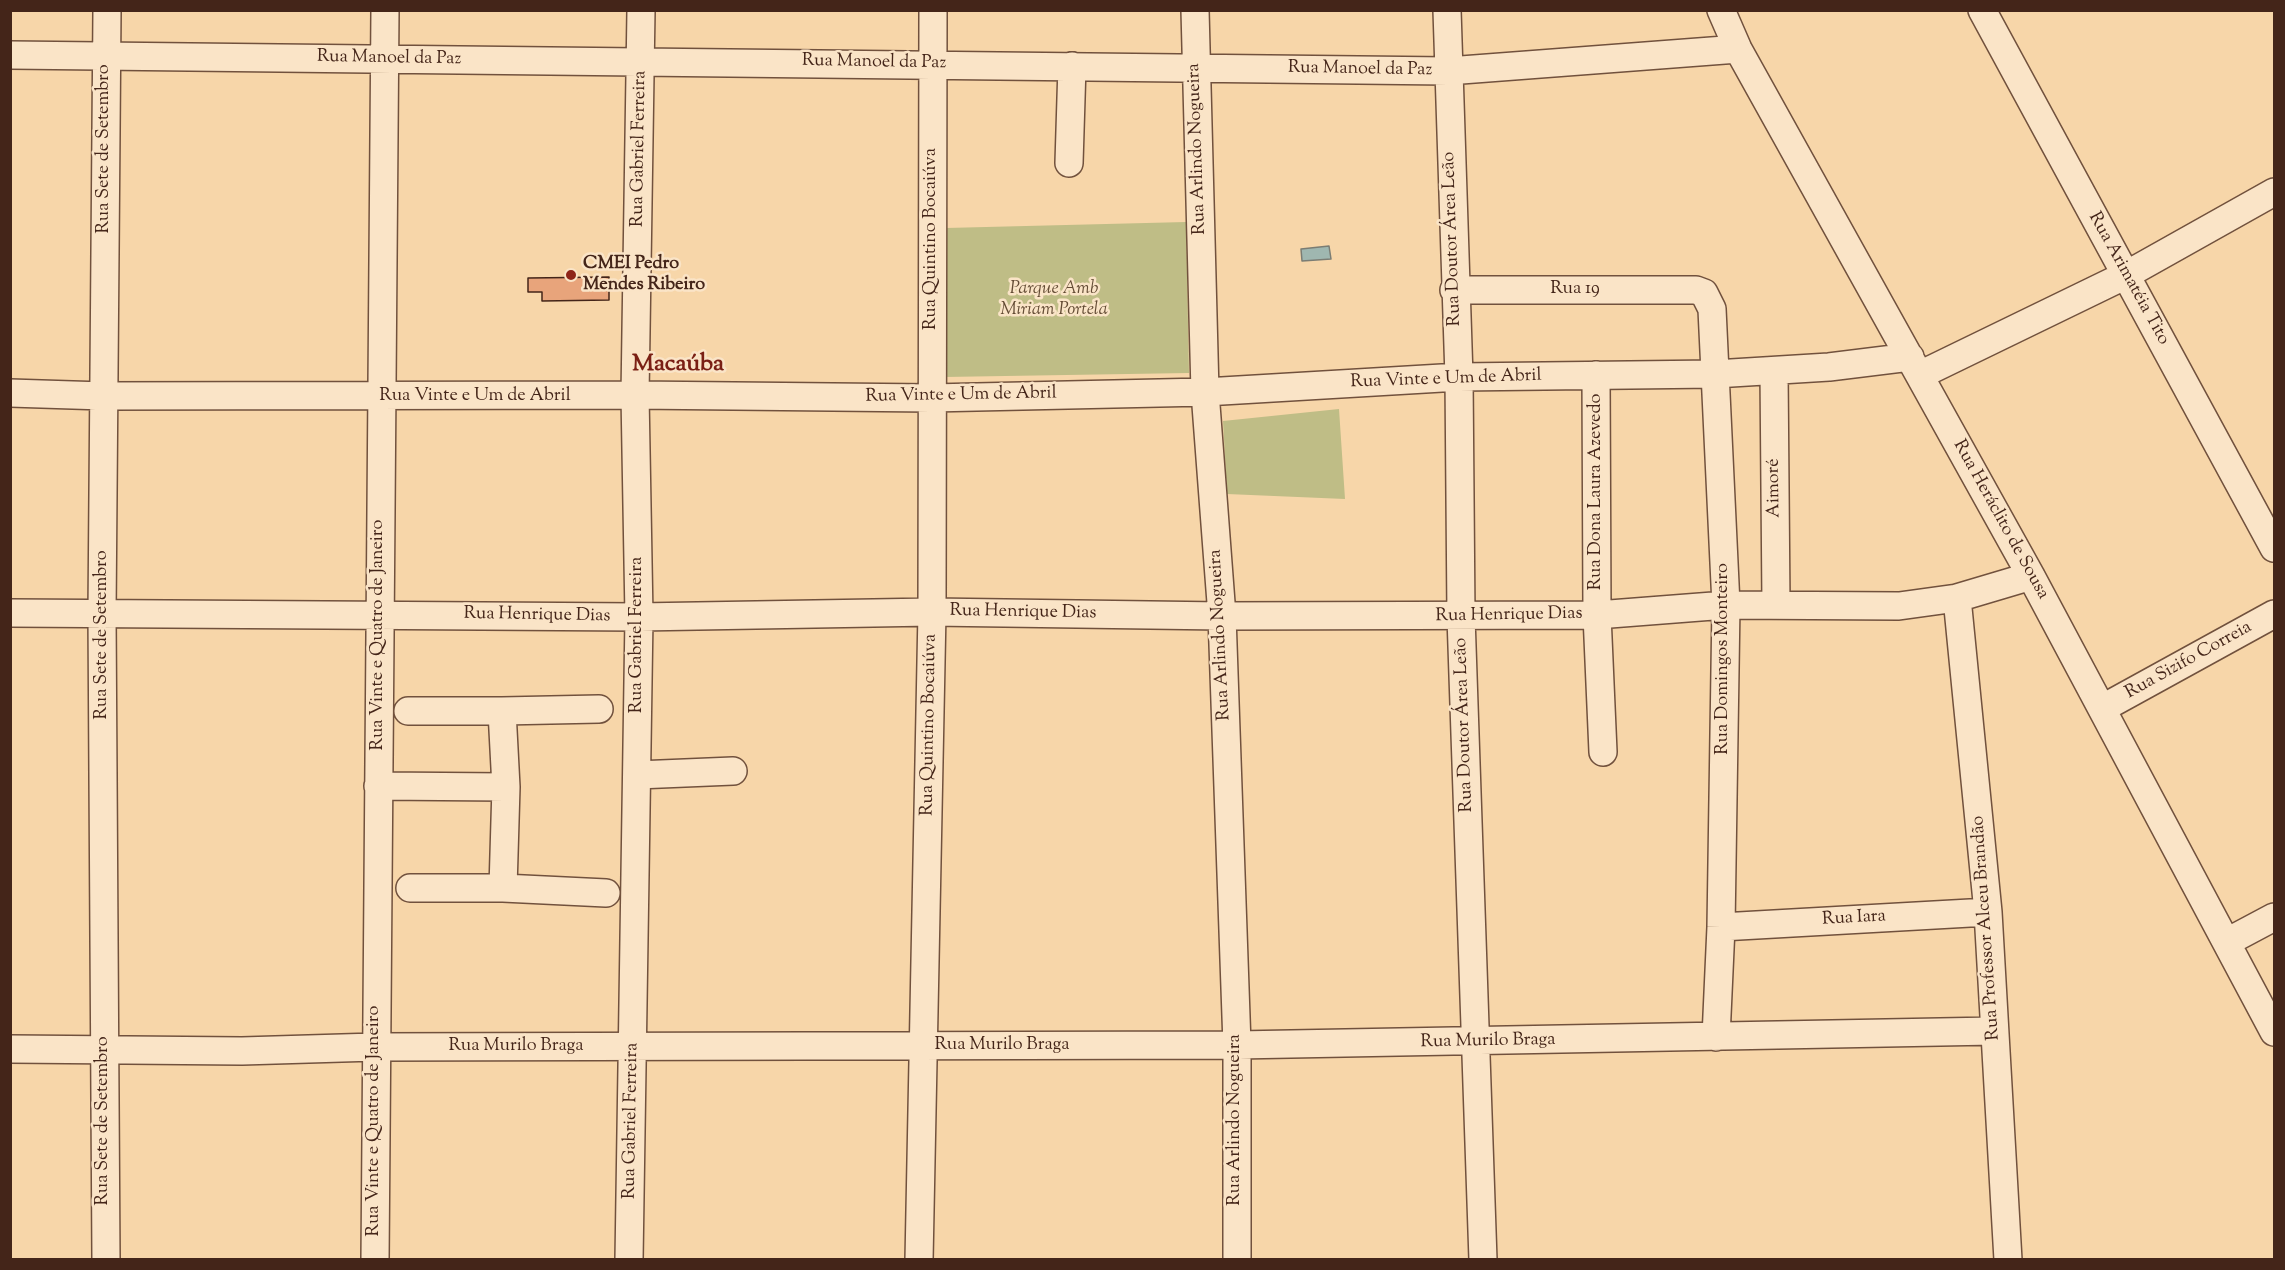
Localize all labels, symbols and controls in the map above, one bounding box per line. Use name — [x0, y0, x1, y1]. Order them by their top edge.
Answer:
street label: Rua Manoel da Paz — [317, 47, 461, 71]
street label: Rua Manoel da Paz — [802, 51, 946, 75]
street label: Rua Manoel da Paz — [1288, 58, 1432, 82]
street label: Rua Arlindo Nogueira — [1184, 63, 1212, 235]
street label: Rua Sete de Setembro — [94, 64, 116, 234]
street label: Rua Gabriel Ferreira — [628, 71, 652, 227]
street label: Rua Quintino Bocaiúva — [921, 148, 943, 330]
street label: Rua Doutor Área Leão — [1439, 151, 1467, 327]
street label: Rua Arimatéia Tito — [2083, 209, 2173, 349]
place label: CMEI Pedro Mendes Ribeiro — [583, 254, 705, 296]
marker: CMEI Pedro Mendes Ribeiro — [564, 268, 578, 282]
park label: Parque Amb Miriam Portela — [1000, 279, 1108, 322]
street label: Rua 19 — [1550, 279, 1600, 301]
district label: Macaúba — [632, 352, 724, 380]
street label: Rua Vinte e Um de Abril — [1350, 366, 1542, 394]
street label: Rua Vinte e Um de Abril — [865, 384, 1057, 408]
street label: Rua Vinte e Um de Abril — [379, 386, 571, 408]
street label: Rua Dona Laura Azevedo — [1586, 394, 1608, 590]
street label: Rua Heráclito de Sousa — [1947, 437, 2053, 603]
street label: Aimoré — [1764, 458, 1786, 518]
street label: Rua Vinte e Quatro de Janeiro — [368, 520, 390, 750]
street label: Rua Arlindo Nogueira — [1206, 549, 1236, 721]
street label: Rua Sete de Setembro — [92, 550, 114, 720]
street label: Rua Gabriel Ferreira — [627, 557, 649, 713]
street label: Rua Domingos Monteiro — [1713, 563, 1735, 755]
street label: Rua Henrique Dias — [949, 601, 1097, 625]
street label: Rua Henrique Dias — [463, 604, 611, 628]
street label: Rua Henrique Dias — [1435, 604, 1583, 628]
street label: Rua Sizifo Correia — [2122, 617, 2256, 705]
street label: Rua Quintino Bocaiúva — [918, 634, 942, 816]
street label: Rua Doutor Área Leão — [1451, 637, 1479, 813]
street label: Rua Professor Alceu Brandão — [1968, 815, 2006, 1041]
street label: Rua Iara — [1822, 907, 1886, 931]
street label: Rua Vinte e Quatro de Janeiro — [364, 1006, 386, 1236]
street label: Rua Murilo Braga — [1420, 1030, 1556, 1054]
street label: Rua Arlindo Nogueira — [1225, 1034, 1247, 1206]
street label: Rua Murilo Braga — [934, 1035, 1070, 1057]
street label: Rua Sete de Setembro — [93, 1036, 115, 1206]
street label: Rua Murilo Braga — [448, 1036, 584, 1058]
street label: Rua Gabriel Ferreira — [620, 1043, 644, 1199]

